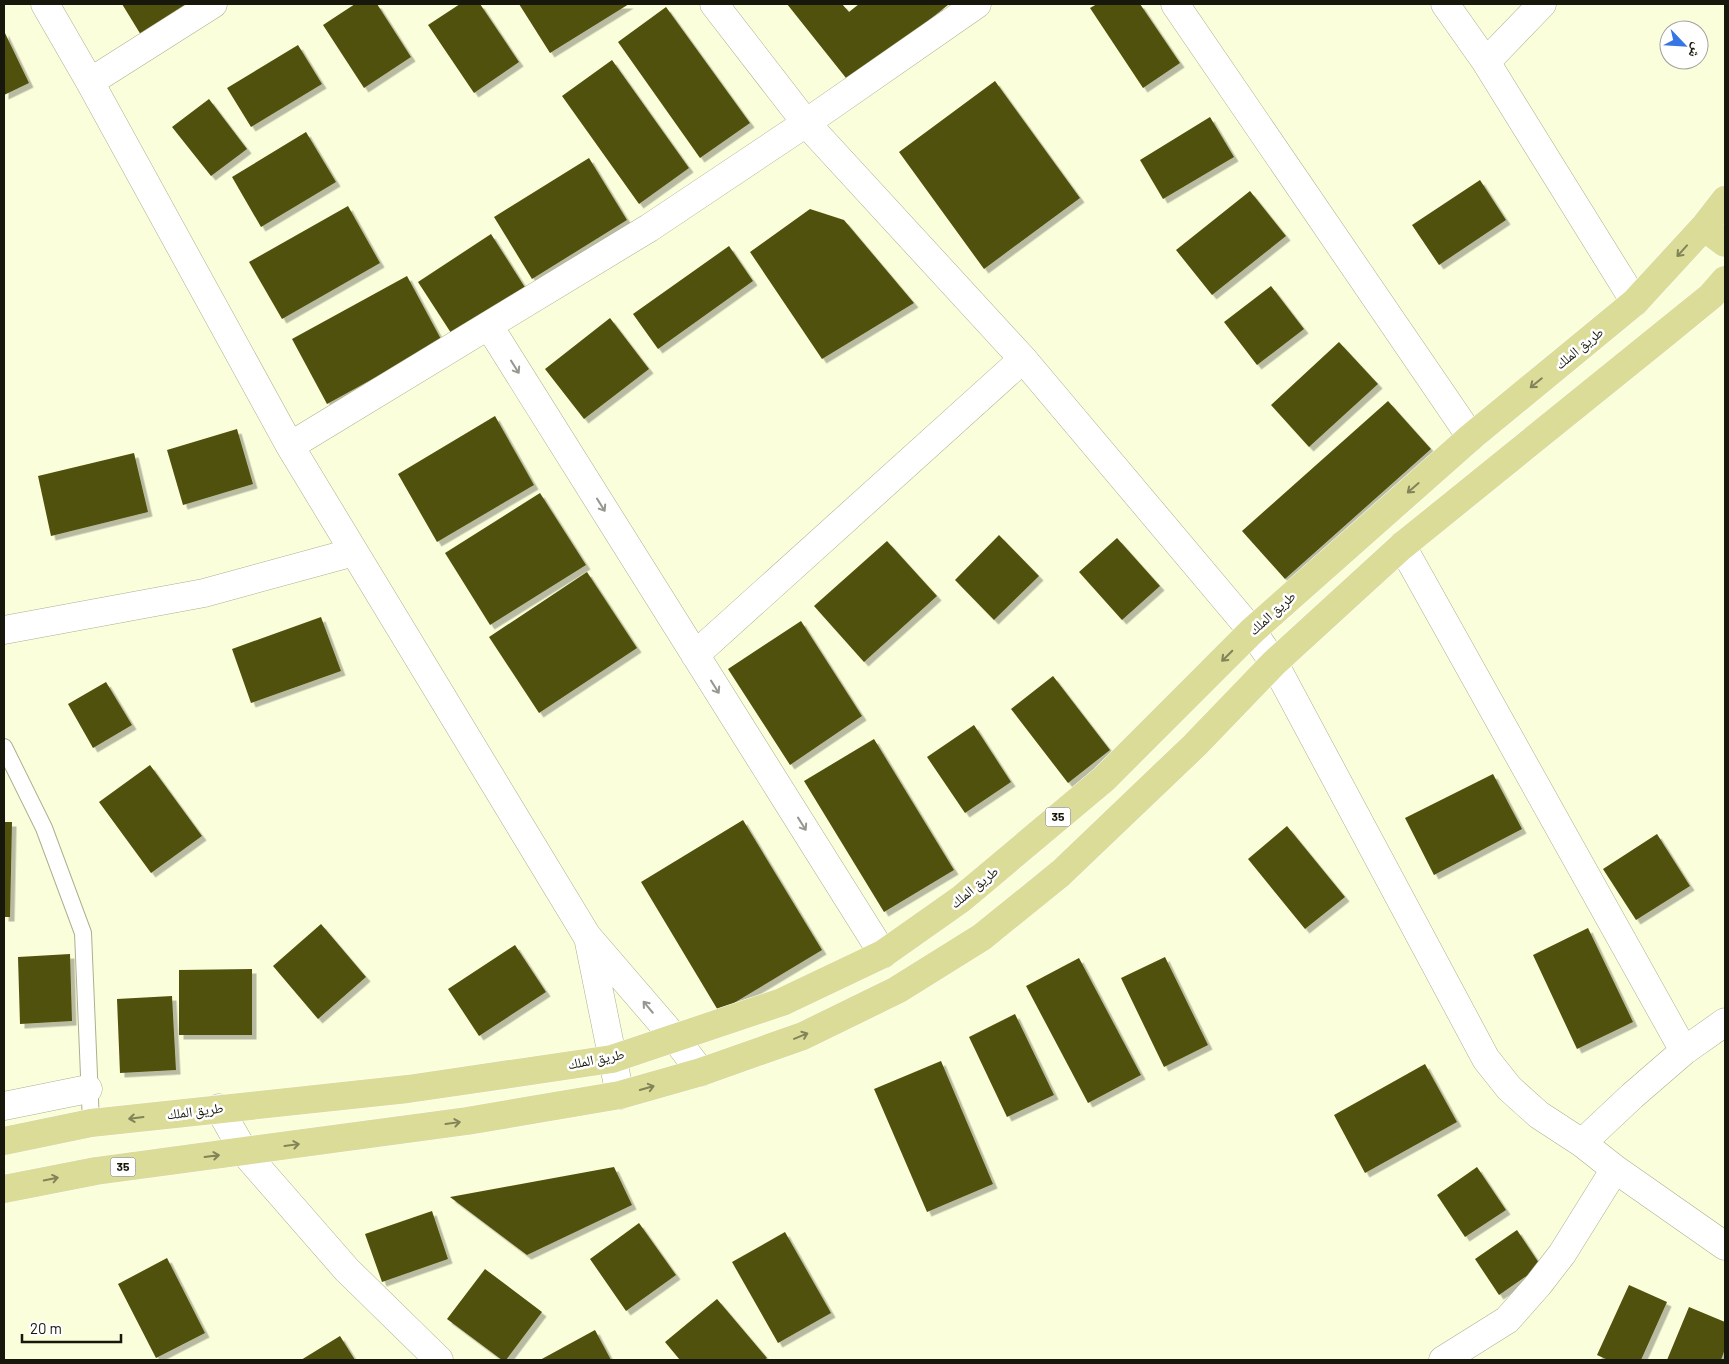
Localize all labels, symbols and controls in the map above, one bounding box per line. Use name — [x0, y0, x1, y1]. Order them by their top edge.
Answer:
north arrow — [1659, 20, 1709, 70]
text: ش — [1684, 40, 1707, 61]
one-way arrow — [1676, 244, 1688, 257]
street label: طريق الملك — [1551, 323, 1608, 374]
one-way arrow — [510, 359, 520, 373]
one-way arrow — [1530, 378, 1543, 389]
one-way arrow — [1406, 483, 1419, 494]
one-way arrow — [597, 497, 607, 511]
street label: طريق الملك — [1245, 587, 1300, 640]
one-way arrow — [1221, 650, 1233, 662]
one-way arrow — [711, 679, 721, 693]
road number: 35 — [1046, 808, 1070, 826]
one-way arrow — [797, 817, 807, 831]
street label: طريق الملك — [946, 862, 1003, 913]
one-way arrow — [643, 1001, 654, 1014]
one-way arrow — [793, 1031, 808, 1040]
street label: طريق الملك — [566, 1045, 626, 1074]
one-way arrow — [639, 1082, 655, 1092]
street label: طريق الملك — [165, 1099, 225, 1124]
one-way arrow — [128, 1113, 144, 1123]
one-way arrow — [445, 1118, 461, 1128]
one-way arrow — [284, 1140, 300, 1150]
one-way arrow — [204, 1151, 220, 1161]
road number: 35 — [110, 1158, 136, 1176]
one-way arrow — [43, 1174, 59, 1183]
scale bar — [22, 1312, 121, 1344]
text: 20 m — [30, 1319, 62, 1337]

